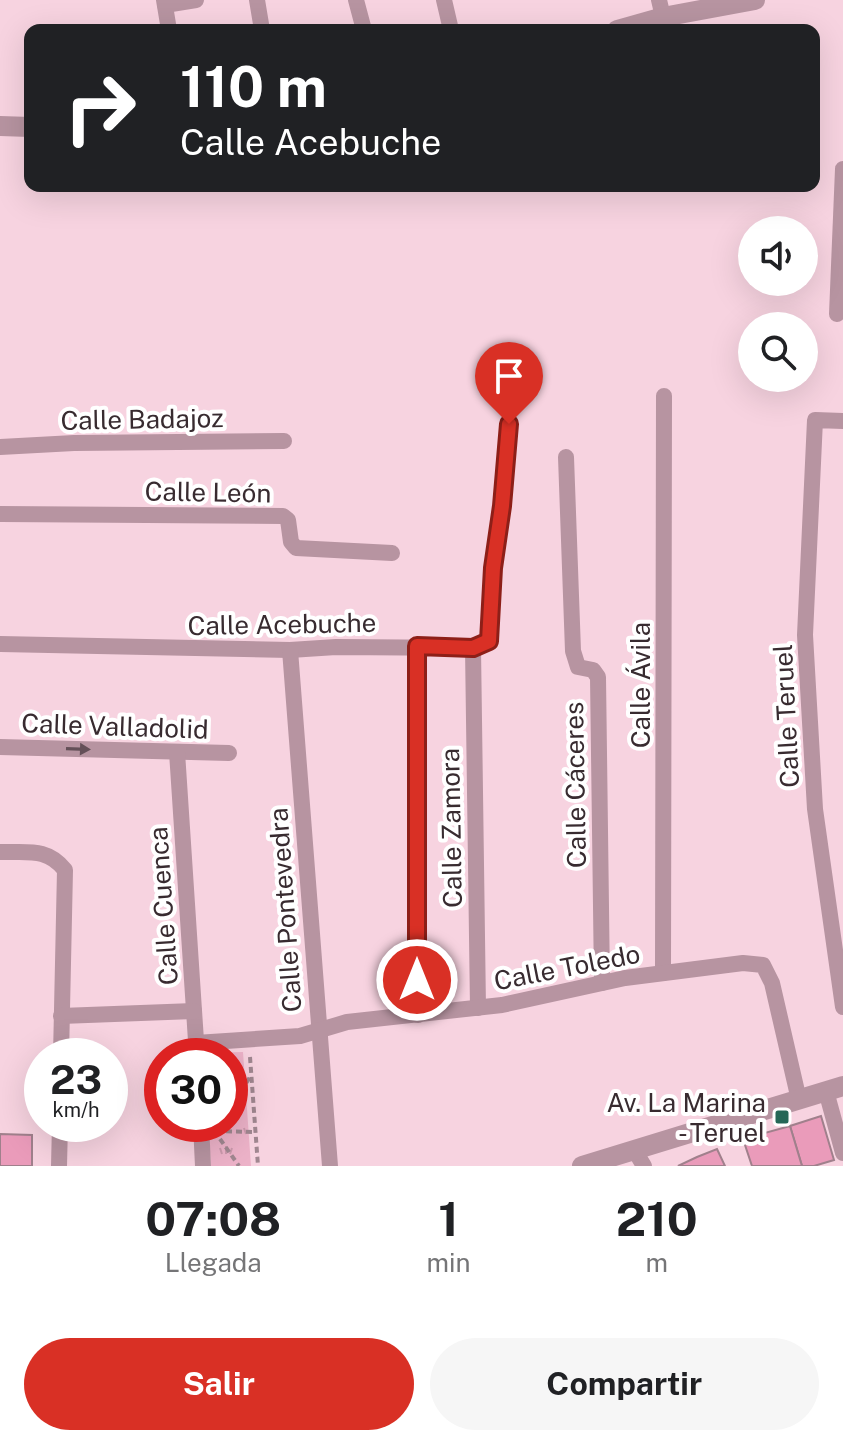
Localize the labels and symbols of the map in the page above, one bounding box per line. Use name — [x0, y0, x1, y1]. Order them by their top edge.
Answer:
pin — [475, 342, 543, 424]
street label: Calle Badajoz — [60, 402, 224, 436]
street label: Calle León — [144, 475, 272, 509]
street label: Calle Acebuche — [187, 607, 377, 641]
street label: Calle Ávila — [625, 622, 656, 748]
street label: Calle Teruel — [767, 643, 805, 789]
street label: Calle Cáceres — [558, 702, 592, 868]
street label: Calle Valladolid — [21, 707, 209, 745]
one-way arrow — [66, 743, 91, 756]
street label: Calle Zamora — [434, 748, 468, 908]
street label: Calle Pontevedra — [262, 807, 308, 1013]
street label: Calle Cuenca — [142, 826, 184, 986]
position arrow — [375, 938, 459, 1022]
street label: Calle Toledo — [491, 938, 643, 996]
speed limit sign: 30 — [144, 1038, 248, 1142]
place label: Av. La Marina - Teruel — [607, 1087, 766, 1148]
marker: Av. La Marina - Teruel — [773, 1108, 791, 1126]

